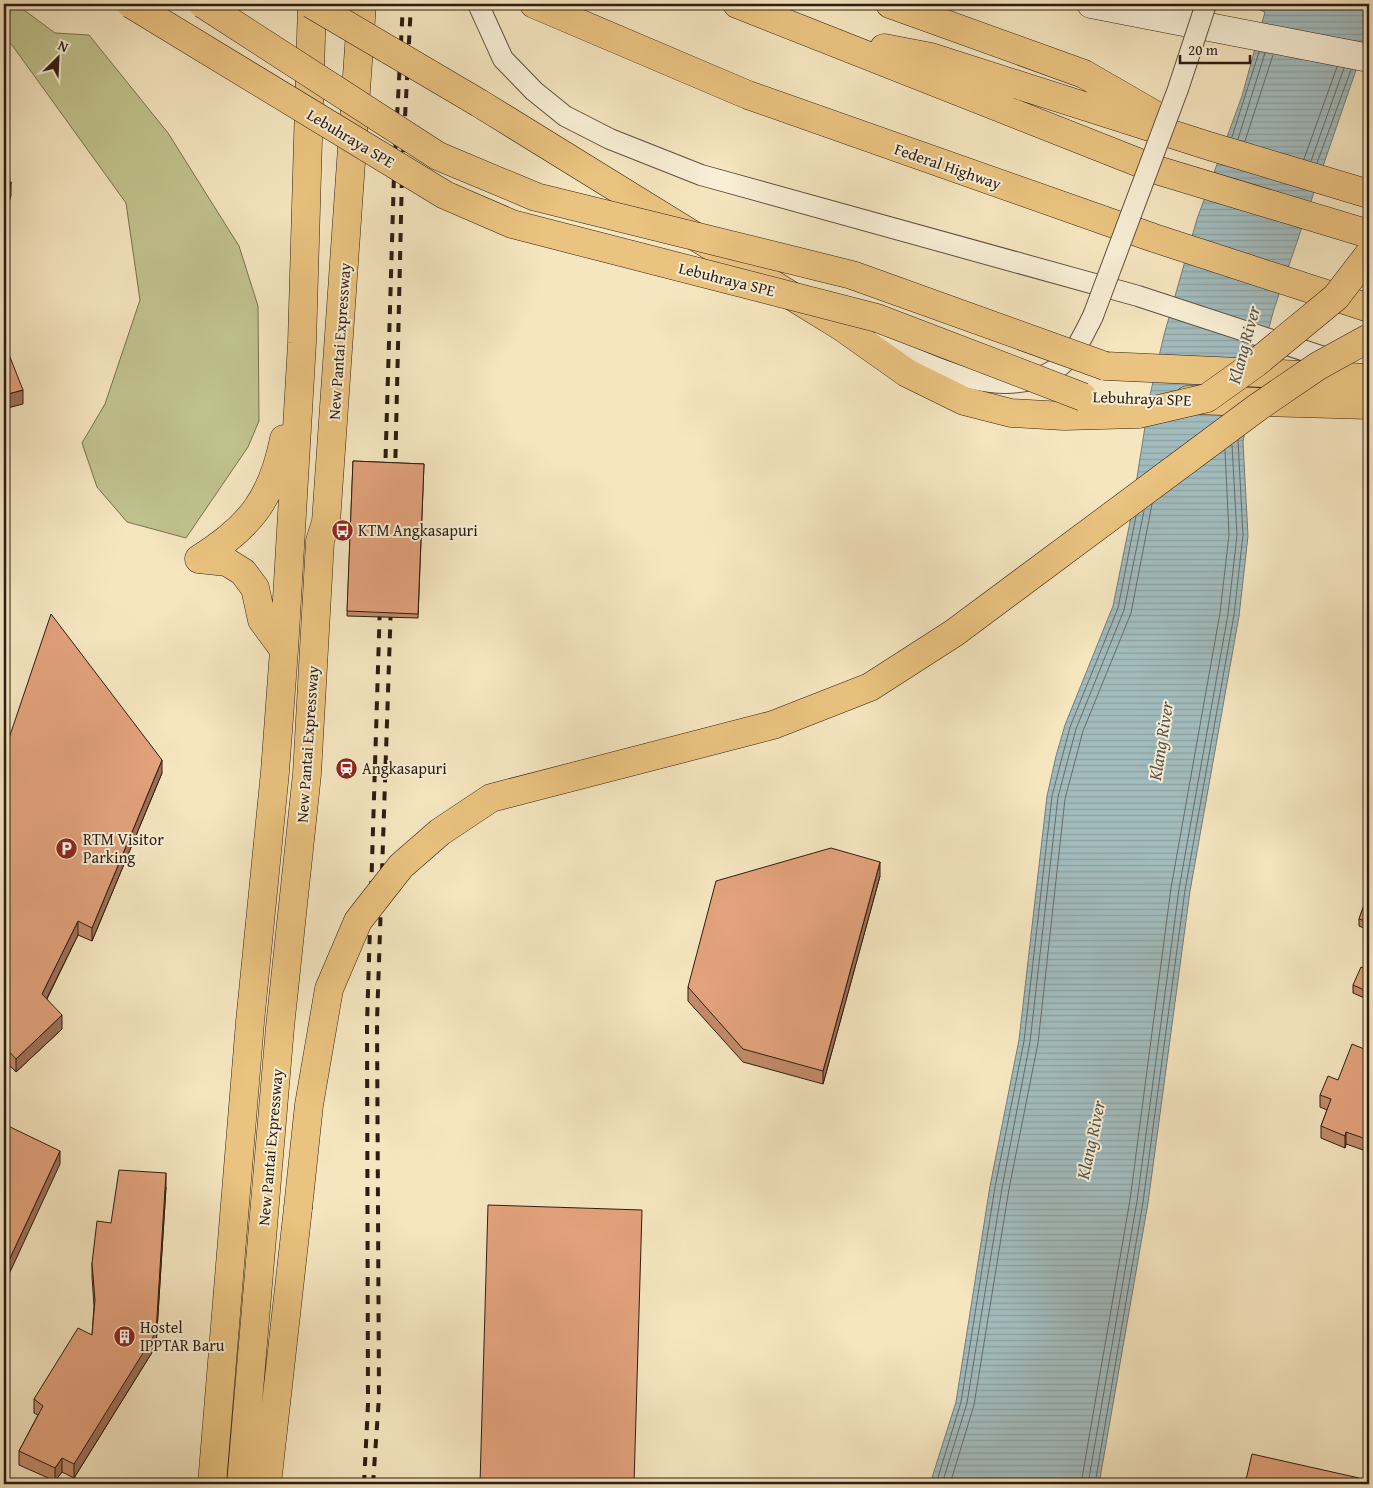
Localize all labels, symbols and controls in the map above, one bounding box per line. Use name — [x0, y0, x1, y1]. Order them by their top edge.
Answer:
north arrow — [32, 32, 82, 82]
scale bar — [1180, 32, 1250, 64]
text: N — [55, 35, 72, 57]
text: 20 m — [1188, 39, 1219, 60]
street label: Lebuhraya SPE — [303, 102, 399, 174]
street label: Federal Highway — [891, 137, 1005, 195]
street label: Lebuhraya SPE — [676, 255, 778, 303]
street label: New Pantai Expressway — [322, 262, 356, 420]
water label: Klang River — [1220, 302, 1267, 388]
street label: Lebuhraya SPE — [1092, 384, 1192, 412]
bus stop icon: KTM Angkasapuri — [330, 518, 354, 542]
place label: KTM Angkasapuri — [358, 518, 478, 542]
street label: New Pantai Expressway — [290, 665, 324, 823]
water label: Klang River — [1141, 698, 1180, 783]
station icon: Angkasapuri — [334, 756, 358, 780]
place label: Angkasapuri — [362, 756, 447, 780]
place label: RTM Visitor Parking — [83, 827, 164, 869]
parking icon: RTM Visitor Parking — [55, 836, 79, 860]
street label: New Pantai Expressway — [251, 1068, 289, 1226]
water label: Klang River — [1069, 1097, 1112, 1183]
place label: Hostel IPPTAR Baru — [140, 1315, 225, 1357]
building icon: Hostel IPPTAR Baru — [112, 1324, 136, 1348]

